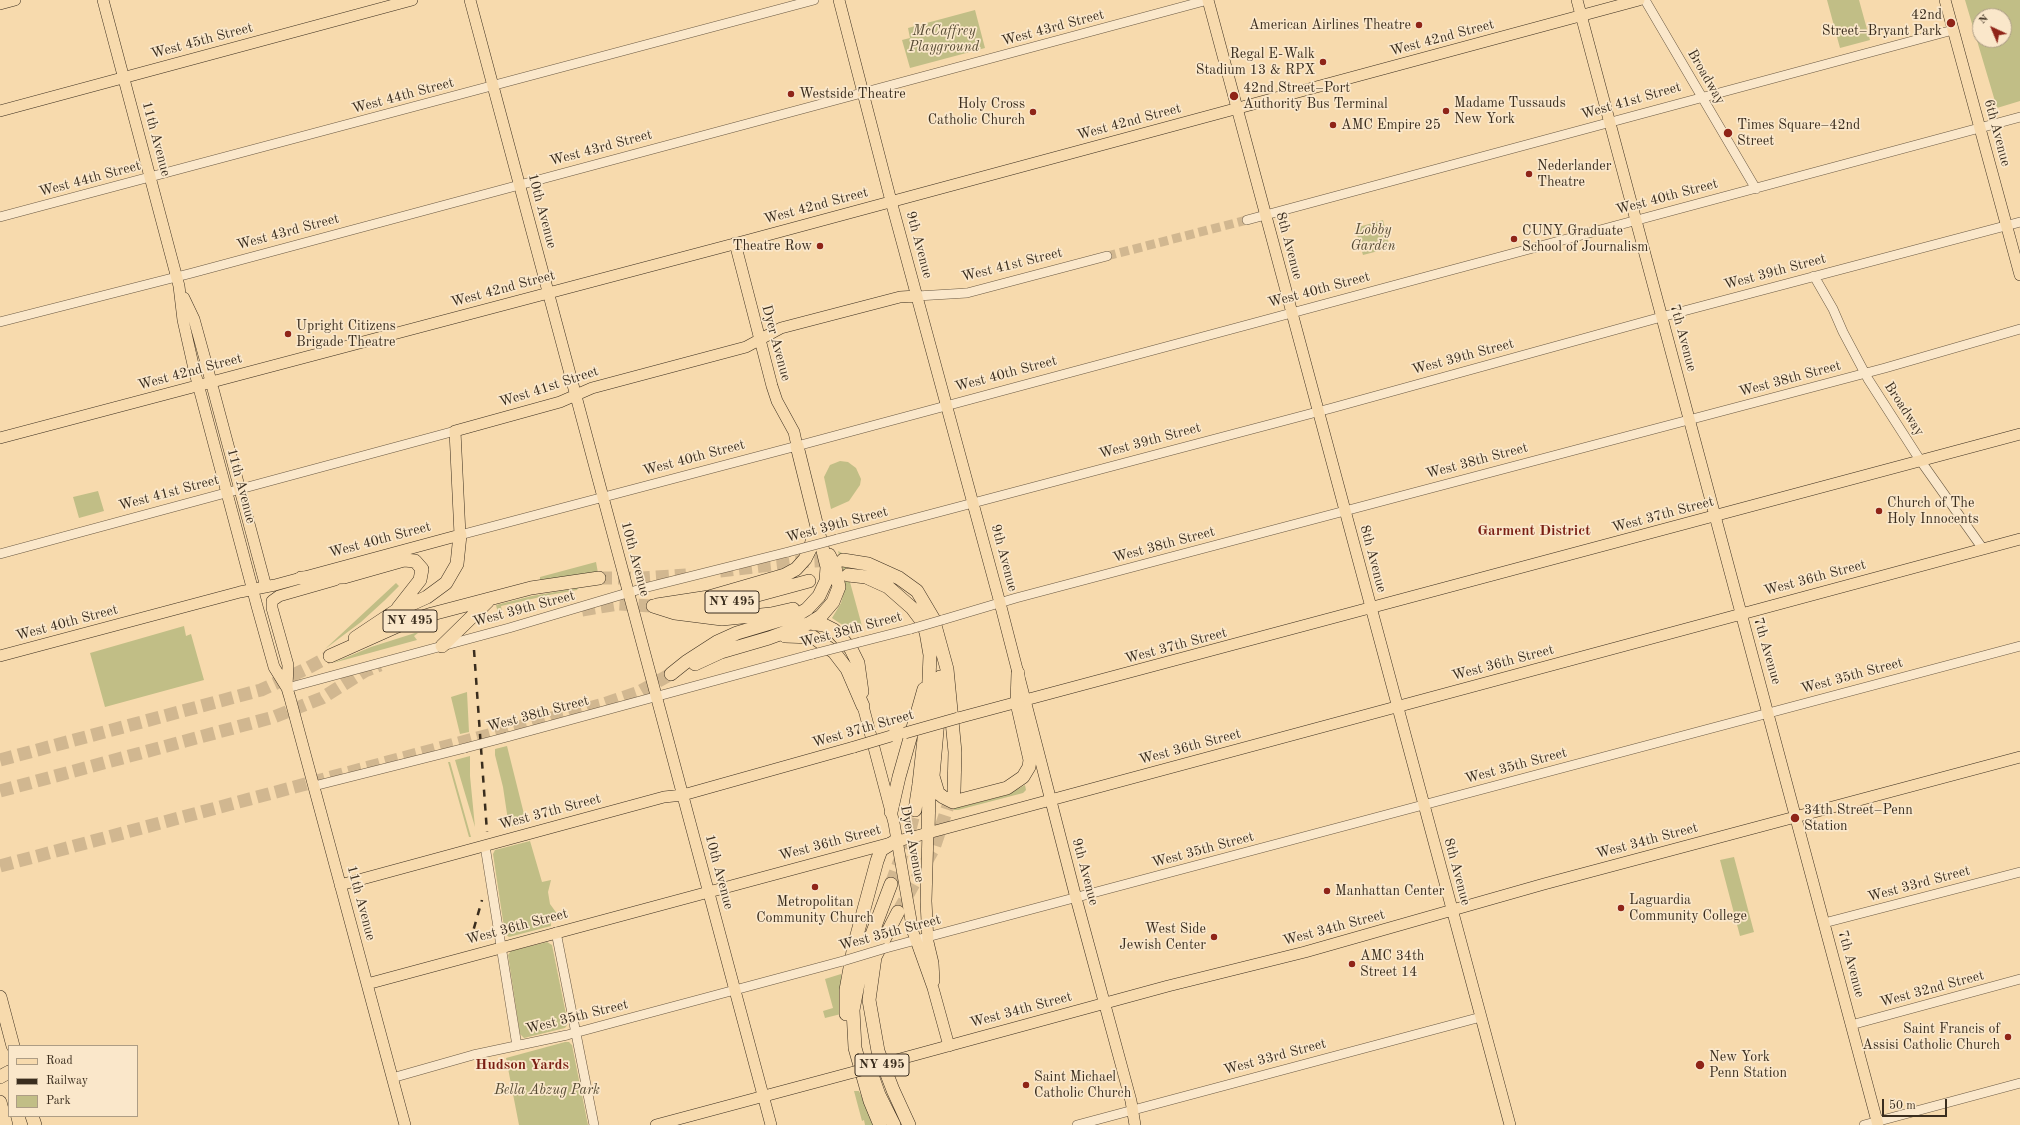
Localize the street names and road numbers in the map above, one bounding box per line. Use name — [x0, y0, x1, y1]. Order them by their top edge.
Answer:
street label: West 43rd Street — [1000, 6, 1106, 50]
street label: West 42nd Street — [1388, 16, 1496, 60]
street label: West 45th Street — [149, 19, 255, 63]
street label: Broadway — [1683, 46, 1729, 108]
street label: West 44th Street — [350, 74, 456, 118]
street label: West 41st Street — [1579, 79, 1683, 123]
street label: 6th Avenue — [1980, 97, 2014, 169]
street label: 11th Avenue — [138, 100, 174, 178]
street label: West 42nd Street — [1075, 100, 1183, 144]
street label: West 43rd Street — [548, 126, 654, 170]
street label: West 44th Street — [37, 157, 143, 201]
street label: 10th Avenue — [524, 172, 560, 250]
street label: West 40th Street — [1614, 175, 1720, 219]
street label: West 42nd Street — [762, 184, 870, 228]
street label: 9th Avenue — [902, 209, 936, 281]
street label: West 43rd Street — [235, 210, 341, 254]
street label: 8th Avenue — [1272, 210, 1306, 282]
street label: West 41st Street — [960, 244, 1064, 286]
street label: West 39th Street — [1722, 250, 1828, 294]
street label: West 42nd Street — [449, 267, 557, 311]
street label: West 40th Street — [1266, 268, 1372, 312]
street label: 7th Avenue — [1666, 302, 1700, 374]
street label: Dyer Avenue — [758, 303, 794, 383]
street label: West 39th Street — [1410, 335, 1516, 379]
street label: West 42nd Street — [136, 350, 244, 394]
street label: West 40th Street — [953, 352, 1059, 396]
street label: West 38th Street — [1737, 357, 1843, 401]
street label: West 41st Street — [497, 363, 601, 411]
street label: Broadway — [1880, 379, 1928, 439]
street label: West 39th Street — [1097, 419, 1203, 463]
street label: West 40th Street — [641, 436, 747, 480]
street label: West 38th Street — [1424, 439, 1530, 483]
street label: 11th Avenue — [223, 447, 259, 525]
street label: West 41st Street — [117, 472, 221, 514]
street label: West 37th Street — [1610, 493, 1716, 537]
street label: West 39th Street — [784, 503, 890, 547]
street label: West 40th Street — [327, 518, 433, 562]
street label: 10th Avenue — [617, 520, 653, 598]
street label: 9th Avenue — [987, 522, 1021, 594]
street label: West 38th Street — [1111, 523, 1217, 567]
street label: 8th Avenue — [1356, 523, 1390, 595]
street label: West 36th Street — [1762, 556, 1868, 600]
street label: West 39th Street — [471, 587, 577, 631]
road number: NY 495 — [705, 591, 759, 613]
street label: West 40th Street — [14, 601, 120, 645]
street label: West 38th Street — [798, 608, 904, 652]
road number: NY 495 — [383, 610, 437, 632]
street label: 7th Avenue — [1749, 616, 1785, 686]
street label: West 37th Street — [1123, 624, 1229, 668]
street label: West 36th Street — [1450, 641, 1556, 685]
street label: West 35th Street — [1799, 654, 1905, 698]
street label: West 38th Street — [485, 692, 591, 736]
street label: West 37th Street — [810, 706, 916, 752]
street label: West 36th Street — [1137, 725, 1243, 769]
street label: West 35th Street — [1463, 744, 1569, 788]
street label: West 37th Street — [497, 790, 603, 834]
street label: Dyer Avenue — [896, 804, 928, 884]
street label: West 34th Street — [1594, 819, 1700, 863]
street label: West 36th Street — [777, 821, 883, 865]
street label: West 35th Street — [1150, 828, 1256, 872]
street label: 10th Avenue — [701, 833, 737, 911]
street label: 9th Avenue — [1068, 836, 1102, 908]
street label: 8th Avenue — [1440, 836, 1474, 908]
street label: West 33rd Street — [1866, 862, 1972, 906]
street label: 11th Avenue — [343, 864, 379, 942]
street label: West 36th Street — [464, 905, 570, 949]
street label: West 34th Street — [1281, 906, 1387, 950]
street label: West 35th Street — [837, 911, 943, 955]
street label: 7th Avenue — [1834, 928, 1868, 1000]
street label: West 32nd Street — [1878, 967, 1986, 1011]
street label: West 34th Street — [968, 988, 1074, 1032]
street label: West 35th Street — [524, 996, 630, 1038]
street label: West 33rd Street — [1222, 1035, 1328, 1079]
road number: NY 495 — [855, 1054, 909, 1076]

